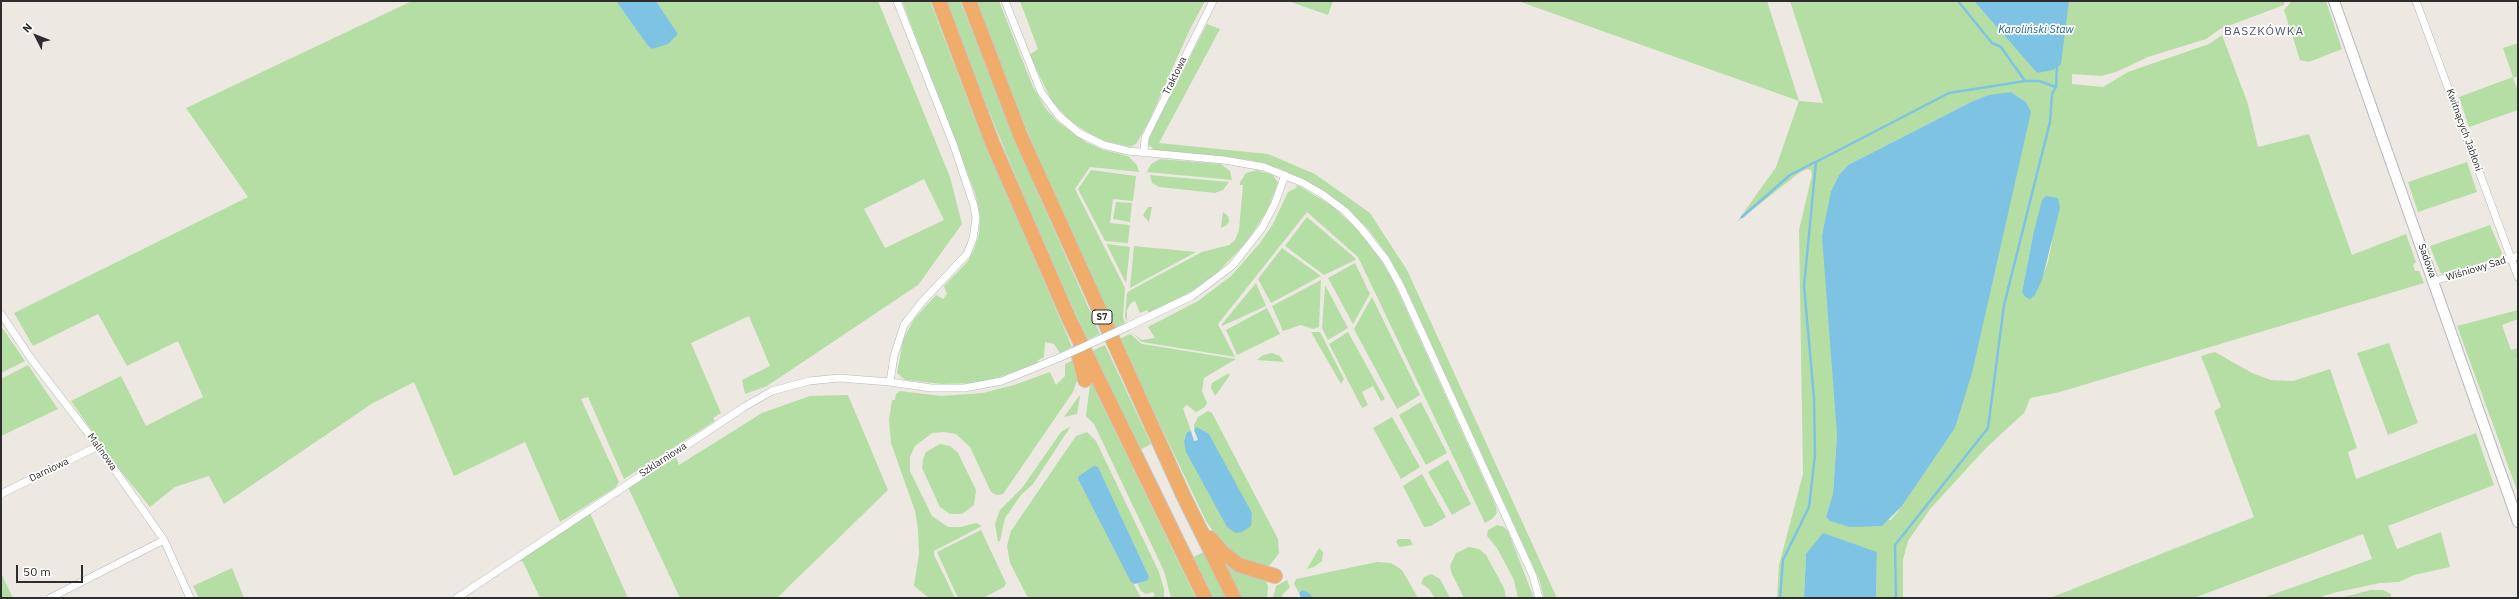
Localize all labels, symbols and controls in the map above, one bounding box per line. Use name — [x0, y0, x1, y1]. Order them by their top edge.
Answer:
north arrow — [16, 16, 56, 56]
text: N — [19, 20, 35, 36]
water label: Karoliński Staw — [1998, 23, 2074, 37]
district label: BASZKÓWKA — [2224, 25, 2304, 39]
street label: Traktowa — [1161, 55, 1189, 97]
street label: Kwitnących Jabłoni — [2444, 87, 2484, 173]
street label: Sadowa — [2415, 242, 2439, 280]
street label: Wiśniowy Sad — [2445, 254, 2507, 284]
road number: S7 — [1092, 310, 1112, 324]
street label: Malinowa — [85, 431, 119, 473]
street label: Szklarniowa — [637, 440, 689, 480]
street label: Darniowa — [27, 455, 71, 485]
scale bar — [18, 557, 85, 583]
text: 50 m — [23, 564, 51, 579]

